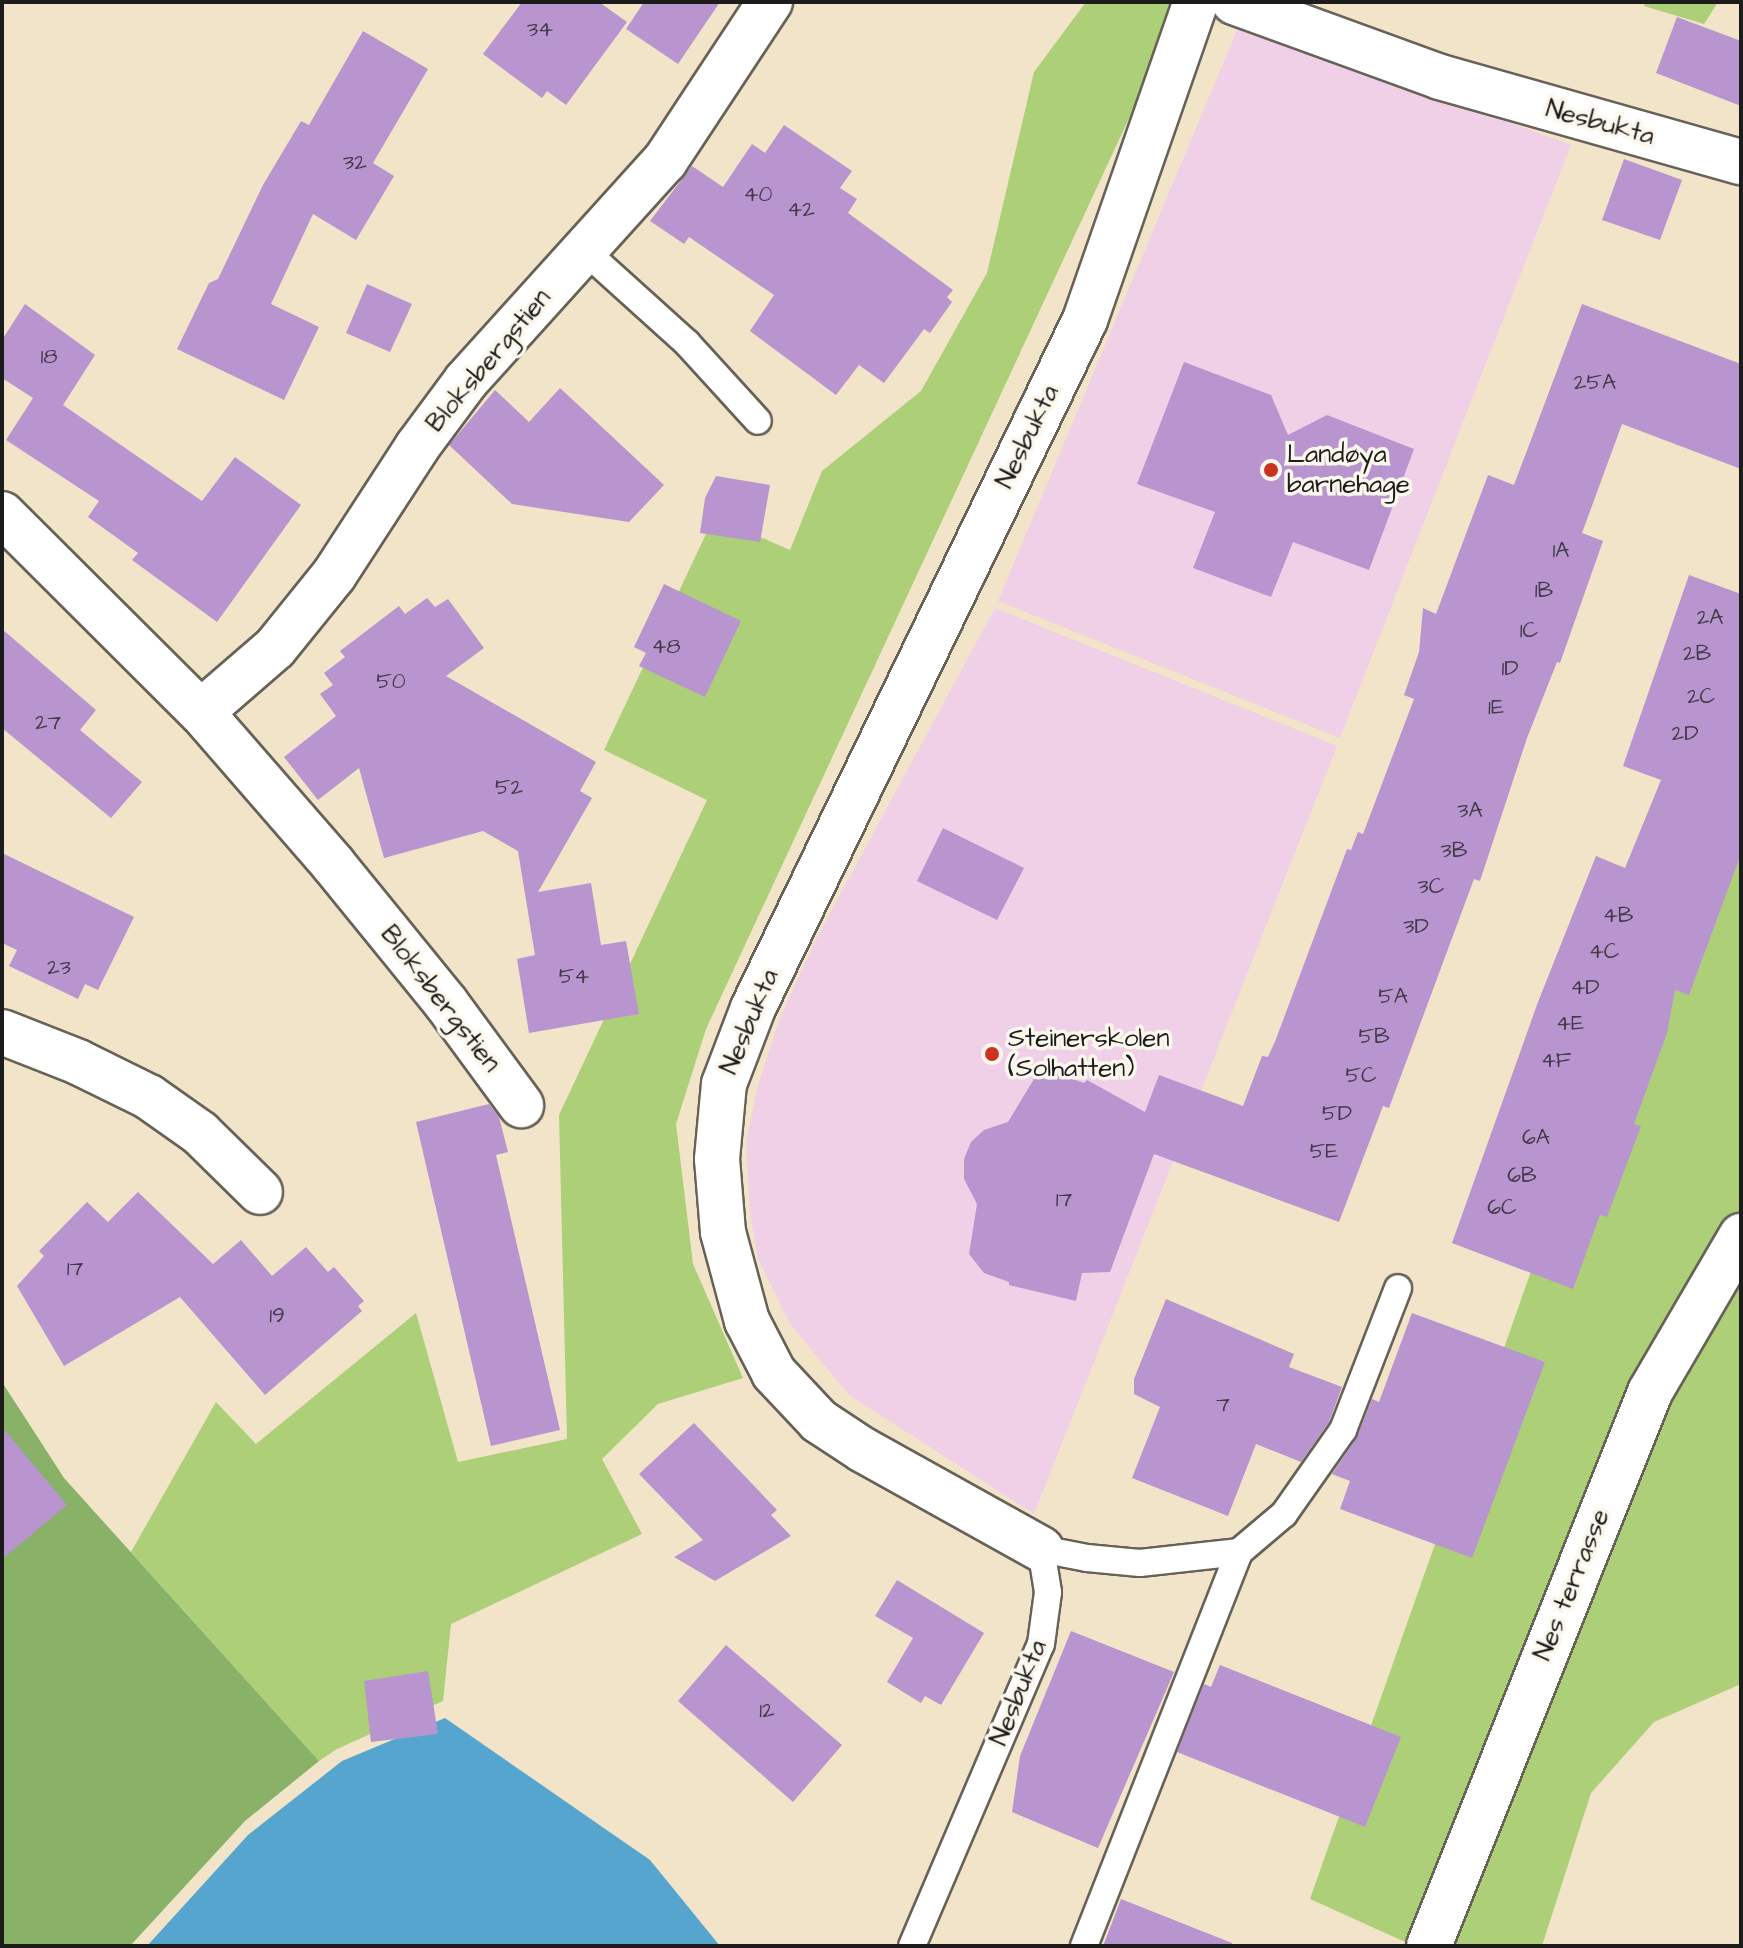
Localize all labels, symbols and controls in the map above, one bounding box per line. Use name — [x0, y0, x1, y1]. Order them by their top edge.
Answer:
house number: 34 — [527, 17, 553, 43]
street label: Nesbukta — [1542, 94, 1658, 152]
house number: 32 — [343, 150, 367, 176]
house number: 40 — [744, 182, 772, 208]
house number: 42 — [787, 197, 815, 223]
street label: Bloksbergstien — [420, 283, 558, 439]
house number: 18 — [40, 344, 58, 370]
house number: 25A — [1574, 370, 1616, 396]
street label: Nesbukta — [990, 380, 1066, 494]
place label: Landøya barnehage — [1287, 439, 1410, 500]
marker: Landøya barnehage — [1262, 461, 1280, 479]
house number: 1A — [1553, 538, 1569, 564]
house number: 1B — [1535, 578, 1553, 604]
house number: 2A — [1697, 605, 1723, 631]
house number: 1C — [1520, 618, 1538, 644]
house number: 48 — [651, 634, 681, 660]
house number: 2B — [1683, 641, 1711, 667]
house number: 1D — [1501, 656, 1519, 682]
house number: 50 — [376, 669, 406, 695]
house number: 2C — [1687, 684, 1715, 710]
house number: 1E — [1488, 695, 1504, 721]
house number: 27 — [35, 710, 61, 736]
house number: 2D — [1672, 721, 1698, 747]
house number: 52 — [495, 775, 523, 801]
house number: 3A — [1457, 798, 1483, 824]
house number: 3B — [1441, 838, 1467, 864]
house number: 3C — [1418, 874, 1444, 900]
house number: 4B — [1603, 903, 1633, 929]
house number: 3D — [1403, 914, 1429, 940]
street label: Bloksbergstien — [373, 920, 507, 1078]
house number: 4C — [1589, 939, 1619, 965]
house number: 23 — [47, 955, 71, 981]
house number: 54 — [559, 964, 589, 990]
street label: Nesbukta — [714, 965, 786, 1079]
house number: 4D — [1570, 975, 1600, 1001]
house number: 5A — [1378, 984, 1408, 1010]
house number: 4E — [1556, 1011, 1584, 1037]
place label: Steinerskolen (Solhatten) — [1008, 1023, 1169, 1084]
house number: 5B — [1358, 1024, 1390, 1050]
marker: Steinerskolen (Solhatten) — [983, 1045, 1001, 1063]
house number: 4F — [1541, 1048, 1571, 1074]
house number: 5C — [1345, 1063, 1377, 1089]
house number: 5D — [1322, 1101, 1352, 1127]
house number: 6A — [1522, 1125, 1550, 1151]
house number: 5E — [1310, 1139, 1338, 1165]
house number: 6B — [1507, 1163, 1537, 1189]
house number: 17 — [1056, 1187, 1072, 1213]
house number: 6C — [1487, 1195, 1517, 1221]
house number: 17 — [67, 1256, 83, 1282]
house number: 19 — [269, 1303, 285, 1329]
house number: 7 — [1216, 1392, 1230, 1418]
street label: Nes terrasse — [1527, 1505, 1617, 1665]
street label: Nesbukta — [984, 1636, 1054, 1750]
house number: 12 — [759, 1698, 775, 1724]

